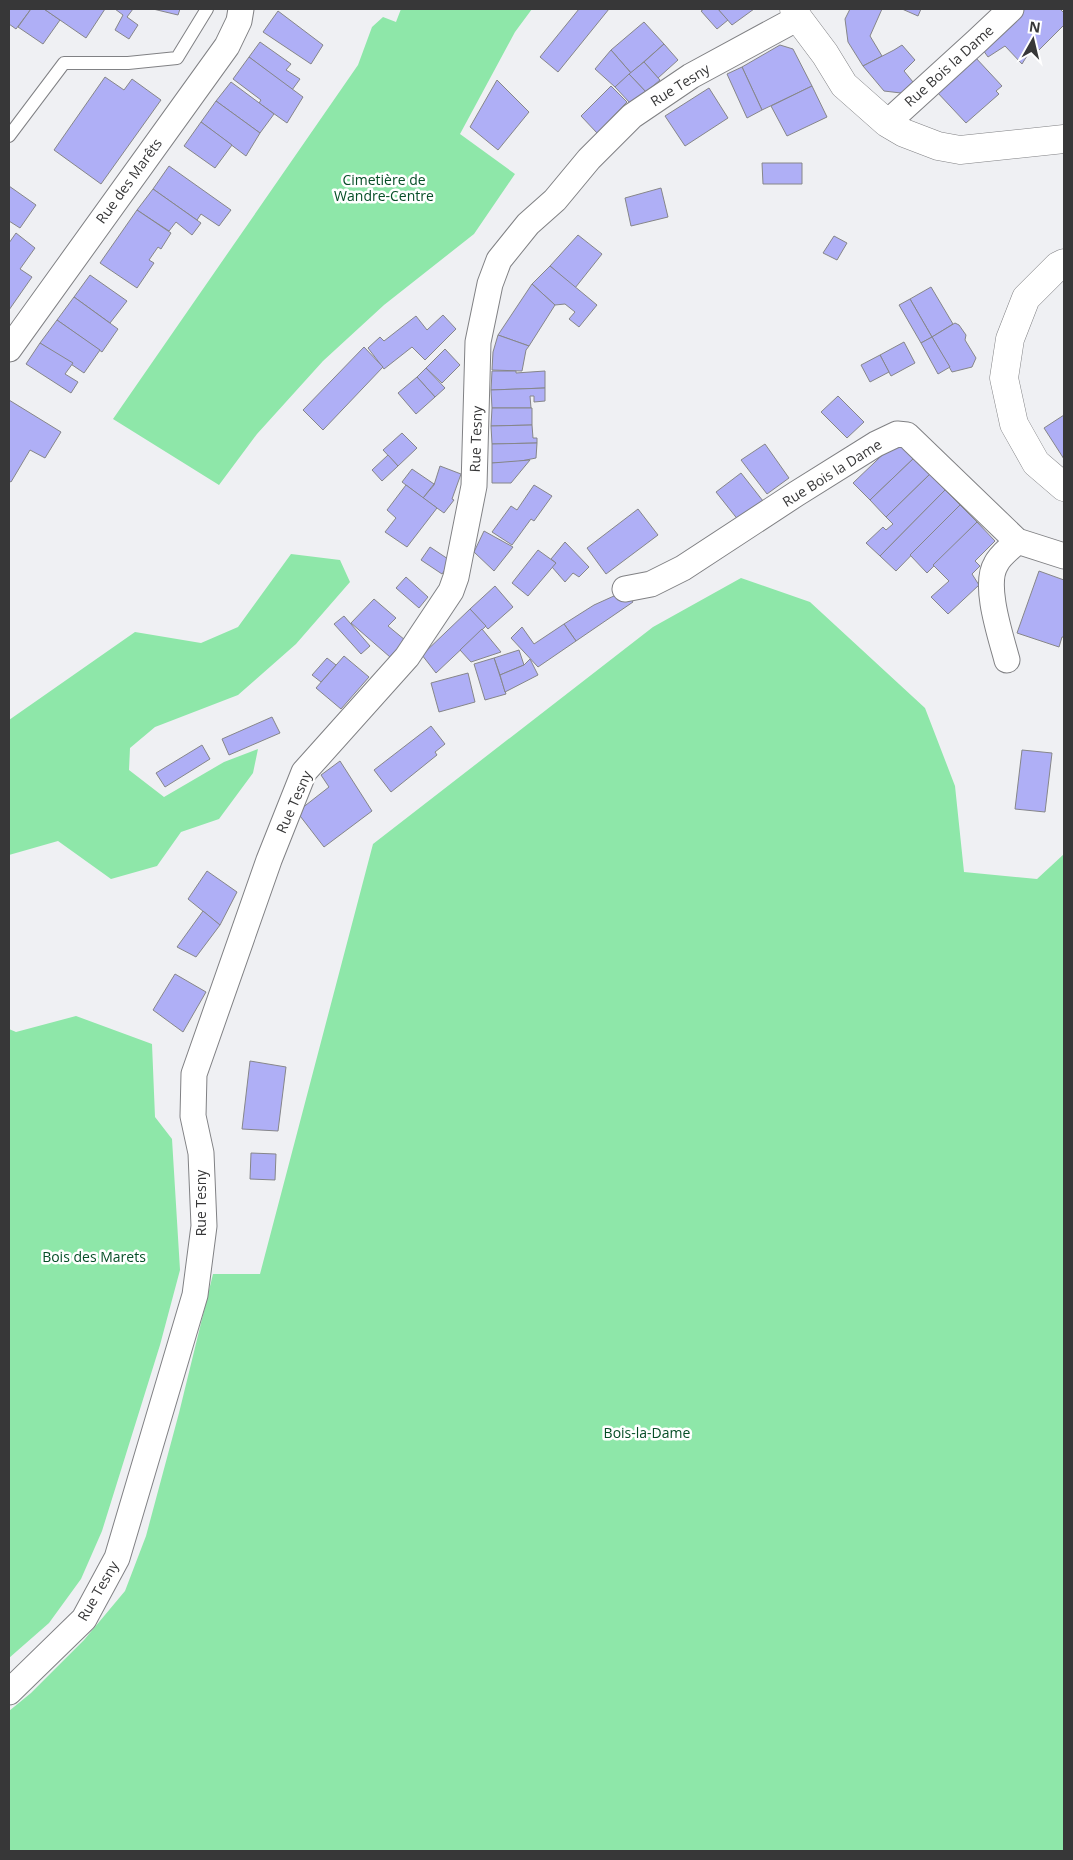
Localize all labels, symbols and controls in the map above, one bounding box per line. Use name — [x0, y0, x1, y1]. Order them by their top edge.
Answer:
north arrow — [1008, 15, 1058, 65]
text: N — [1028, 16, 1042, 37]
street label: Rue Bois la Dame — [900, 20, 997, 111]
street label: Rue Tesny — [646, 58, 714, 110]
street label: Rue des Marêts — [91, 134, 166, 227]
park label: Cimetière de Wandre-Centre — [334, 170, 434, 205]
street label: Rue Tesny — [465, 404, 486, 473]
street label: Rue Bois la Dame — [778, 434, 885, 511]
street label: Rue Tesny — [271, 767, 316, 836]
street label: Rue Tesny — [191, 1169, 210, 1236]
park label: Bois des Marets — [42, 1247, 146, 1266]
park label: Bois-la-Dame — [604, 1423, 691, 1442]
street label: Rue Tesny — [73, 1556, 123, 1624]

